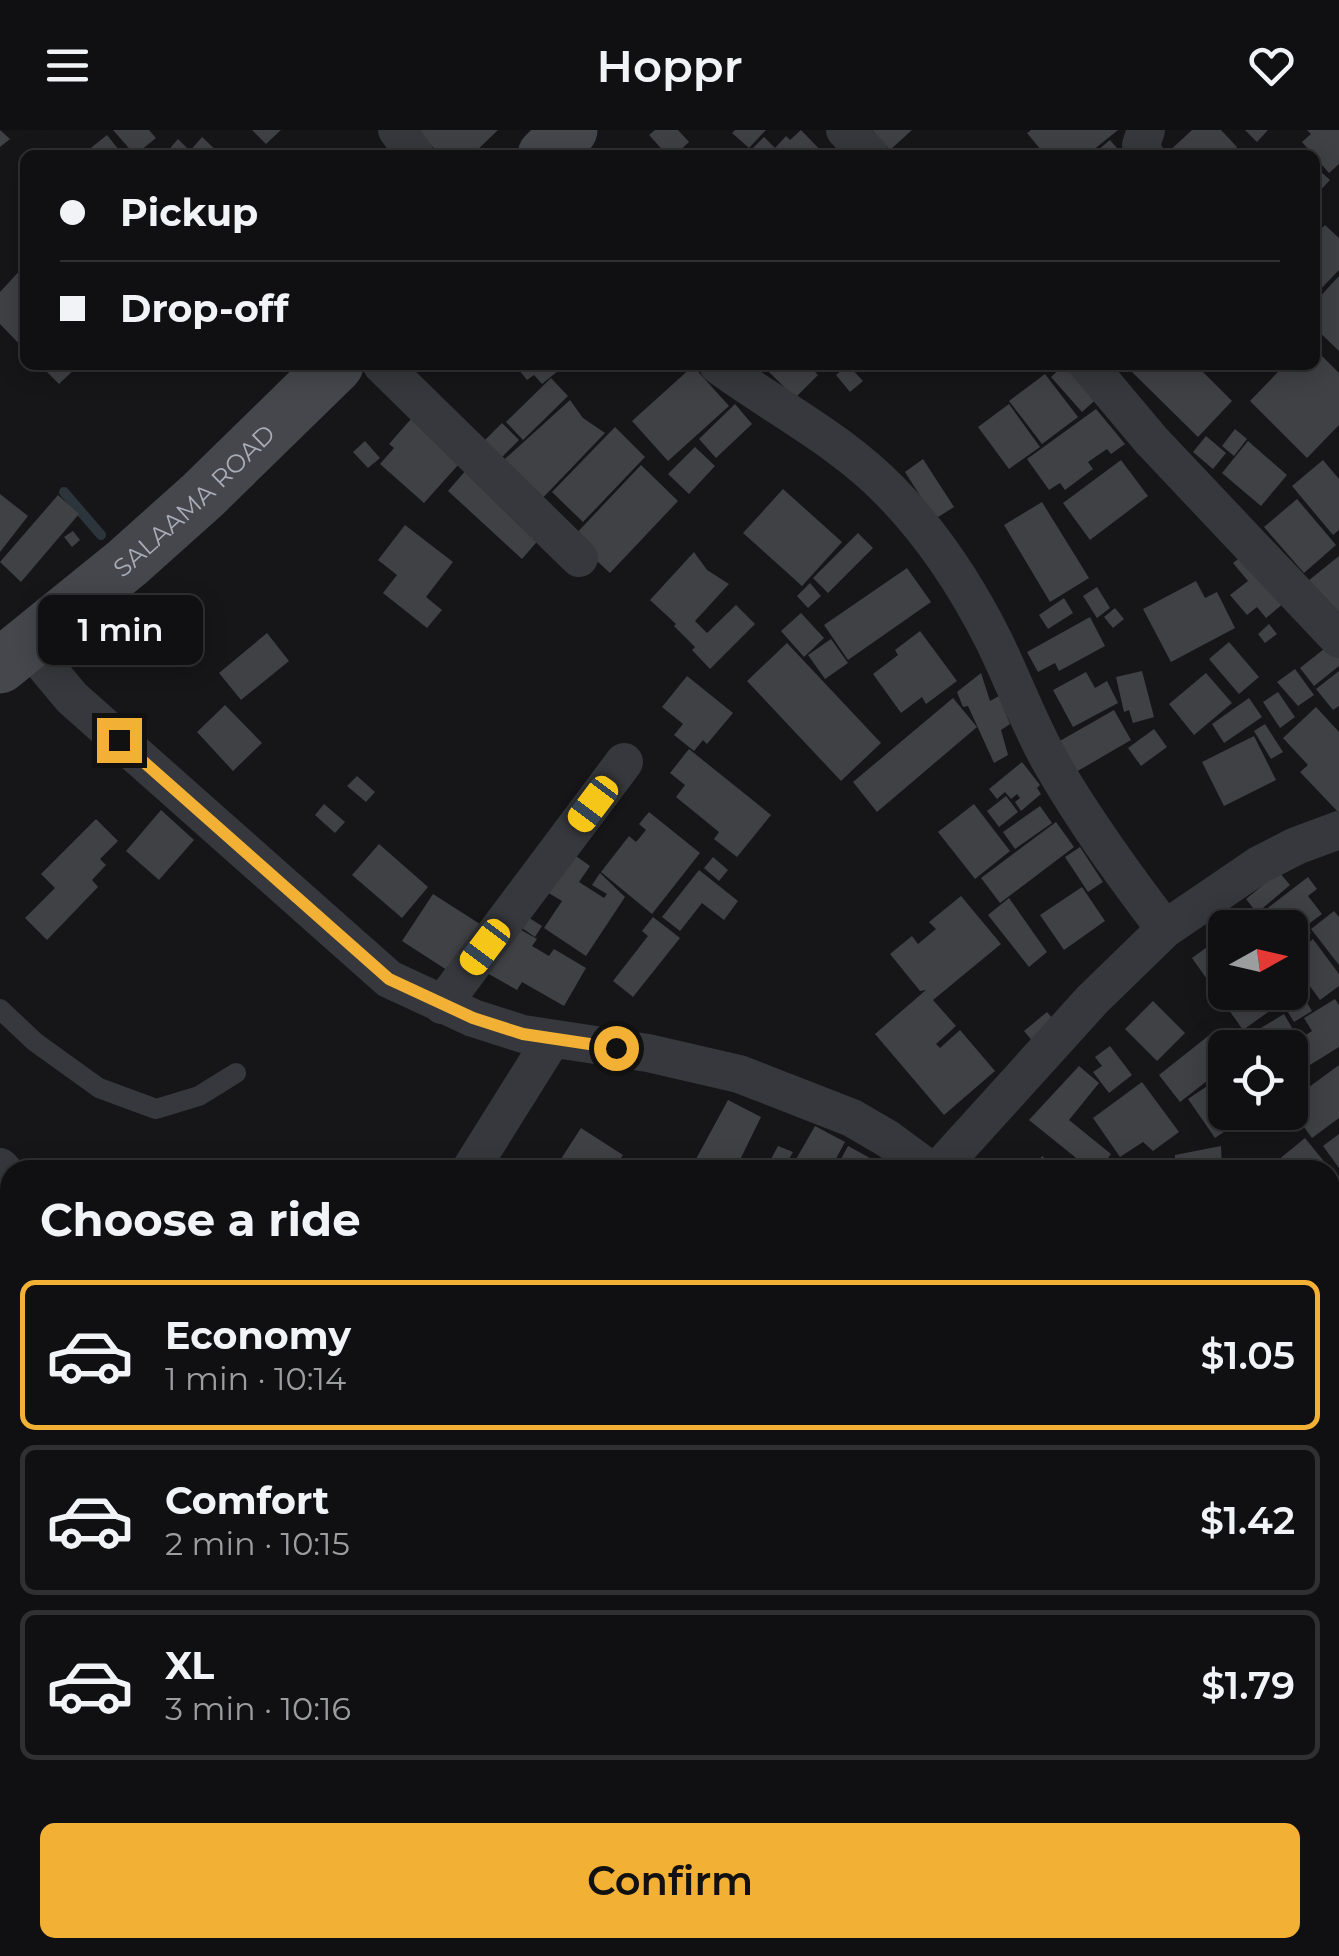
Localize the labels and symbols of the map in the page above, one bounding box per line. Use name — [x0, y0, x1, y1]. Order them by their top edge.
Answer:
street label: SALAAMA ROAD — [107, 418, 281, 583]
callout: 1 min — [36, 595, 202, 665]
route end — [97, 718, 142, 763]
car — [563, 771, 623, 837]
north arrow — [1208, 910, 1308, 1010]
car — [455, 914, 515, 980]
route start — [594, 1026, 639, 1071]

